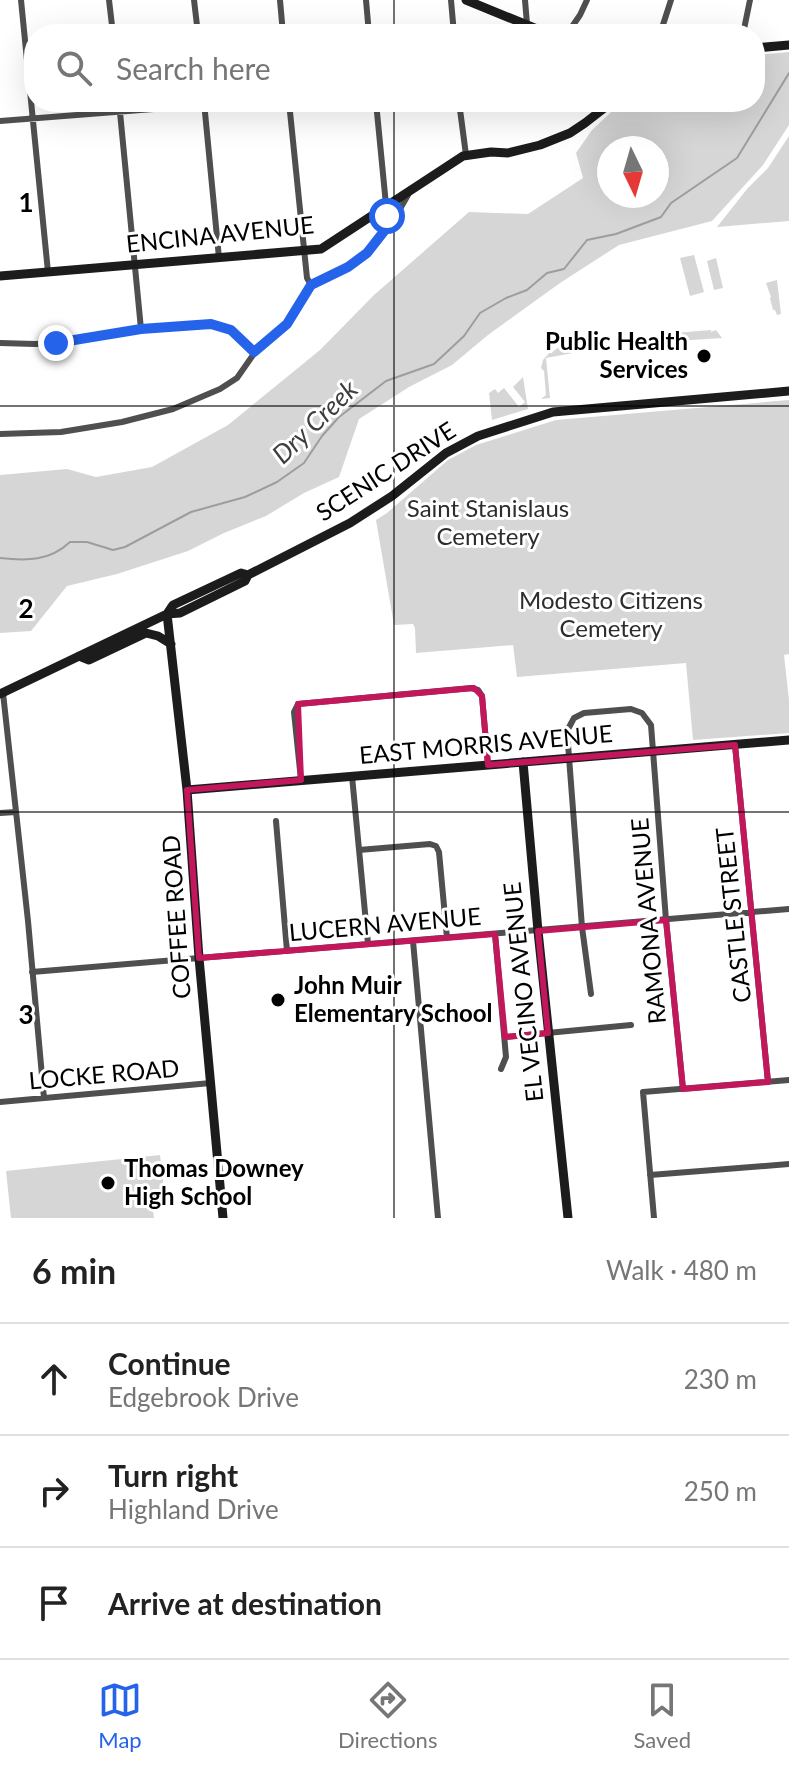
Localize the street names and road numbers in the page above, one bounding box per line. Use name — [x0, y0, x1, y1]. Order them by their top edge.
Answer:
street label: ENCINA AVENUE — [124, 209, 315, 258]
street label: SCENIC DRIVE — [310, 415, 460, 527]
street label: EAST MORRIS AVENUE — [358, 718, 614, 769]
street label: RAMONA AVENUE — [624, 817, 671, 1025]
street label: CASTLE STREET — [709, 826, 756, 1004]
street label: COFFEE ROAD — [155, 834, 196, 1000]
street label: EL VECINO AVENUE — [497, 881, 548, 1104]
street label: LUCERN AVENUE — [288, 901, 482, 946]
street label: LOCKE ROAD — [27, 1052, 180, 1095]

